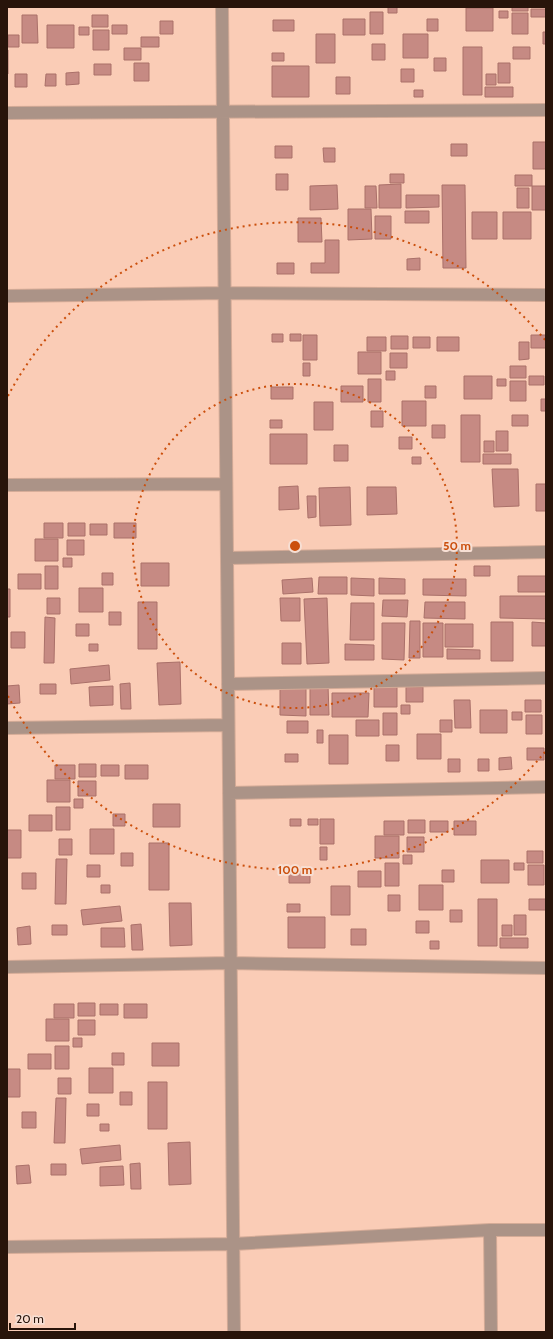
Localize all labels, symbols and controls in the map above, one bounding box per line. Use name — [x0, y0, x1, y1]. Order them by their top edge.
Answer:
text: 50 m — [443, 538, 471, 553]
centre of rings — [288, 539, 302, 553]
text: 100 m — [278, 862, 312, 877]
scale bar — [10, 1305, 75, 1331]
text: 20 m — [16, 1311, 44, 1326]

